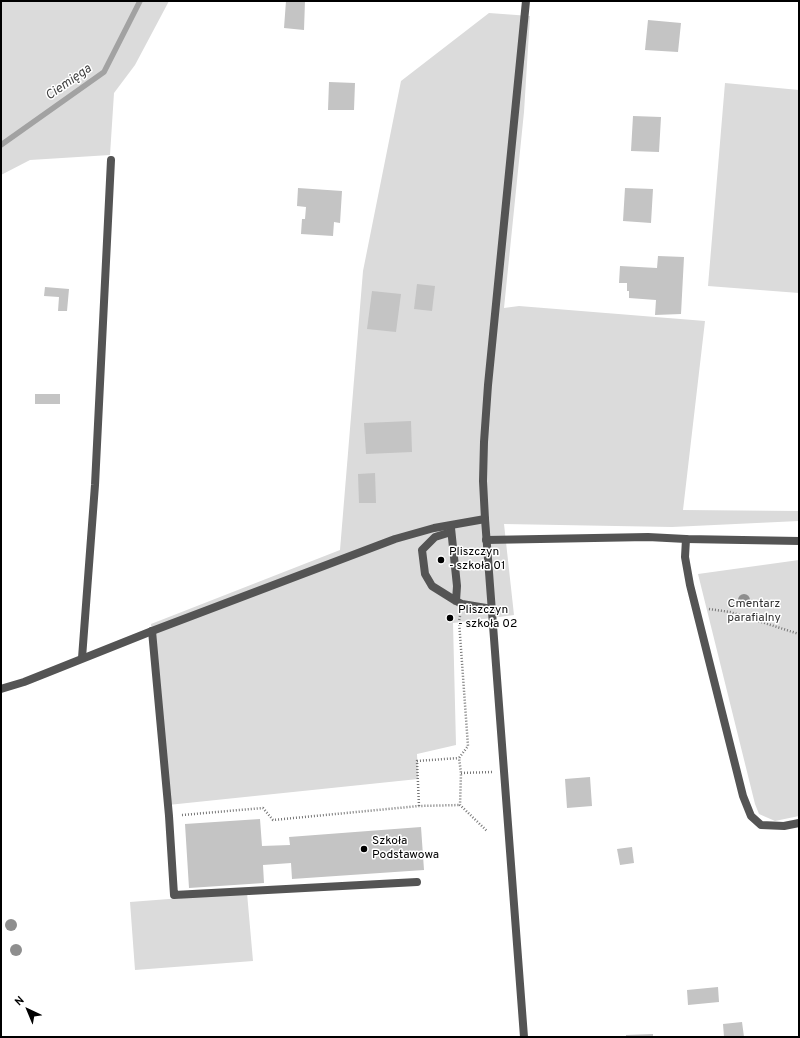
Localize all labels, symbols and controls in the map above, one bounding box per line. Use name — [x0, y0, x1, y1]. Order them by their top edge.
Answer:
water label: Ciemięga — [43, 62, 95, 104]
place label: Pliszczyn - szkoła 01 — [449, 546, 505, 574]
marker: Pliszczyn - szkoła 01 — [436, 555, 446, 565]
park label: Cmentarz parafialny — [727, 598, 781, 626]
place label: Pliszczyn - szkoła 02 — [458, 604, 517, 632]
marker: Pliszczyn - szkoła 02 — [445, 613, 455, 623]
place label: Szkoła Podstawowa — [372, 835, 439, 863]
marker: Szkoła Podstawowa — [359, 844, 369, 854]
north arrow — [8, 990, 48, 1030]
text: N — [12, 994, 27, 1009]

